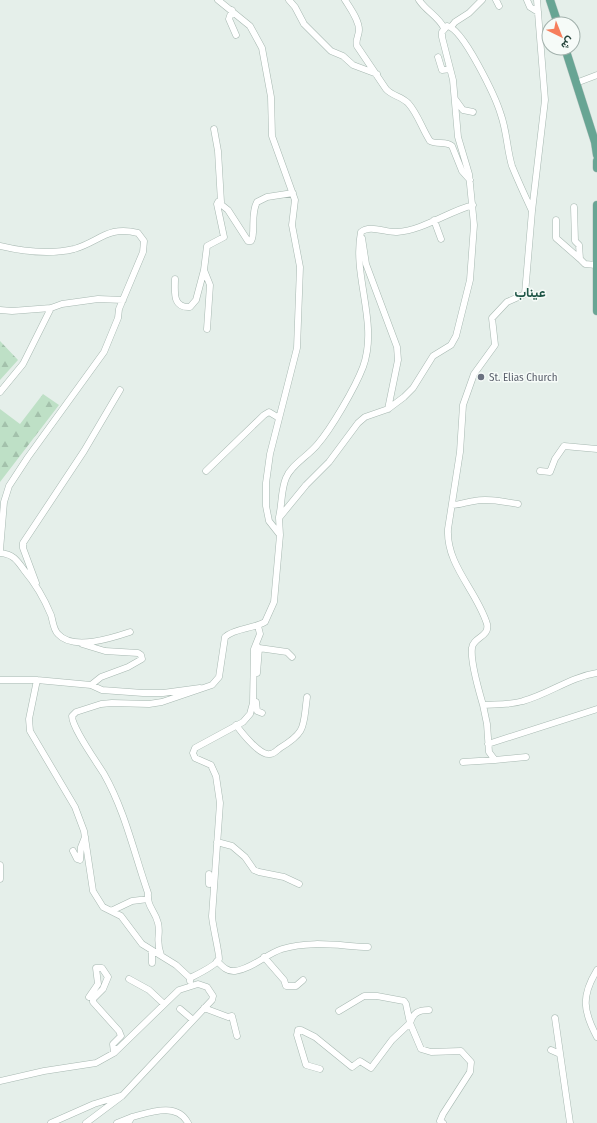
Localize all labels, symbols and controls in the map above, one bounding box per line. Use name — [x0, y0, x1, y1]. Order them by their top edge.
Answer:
north arrow — [541, 16, 581, 56]
text: ش — [558, 34, 577, 52]
district label: عيناب — [514, 285, 546, 300]
place label: St. Elias Church — [489, 371, 557, 384]
marker: St. Elias Church — [476, 372, 486, 382]

